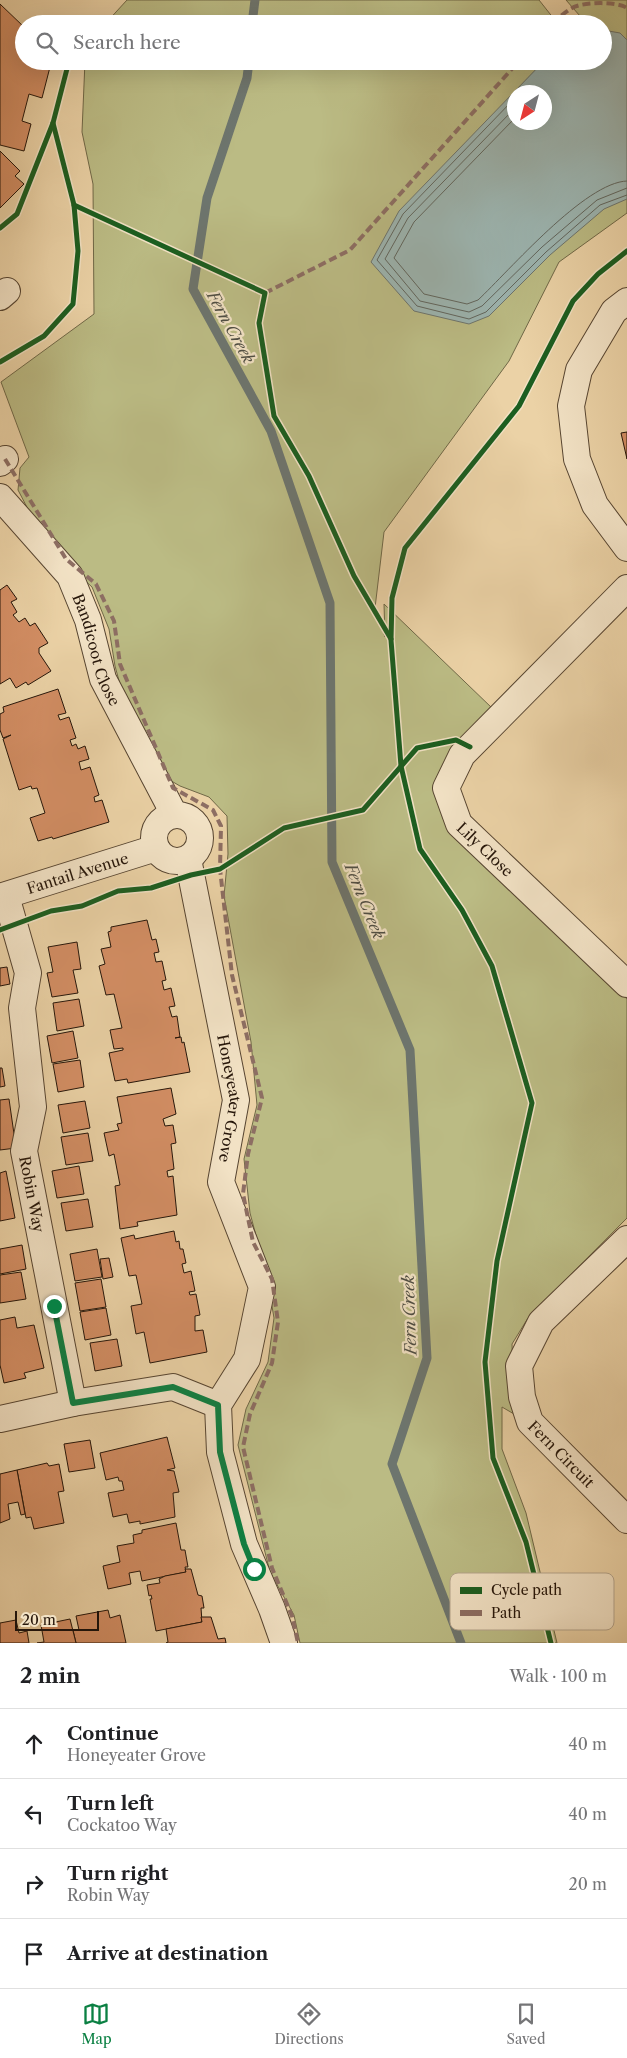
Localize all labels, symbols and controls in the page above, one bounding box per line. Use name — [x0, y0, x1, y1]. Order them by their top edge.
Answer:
search box — [15, 15, 612, 70]
icon: search — [33, 29, 61, 57]
text: Search here — [73, 31, 181, 54]
north arrow — [507, 85, 552, 130]
water label: Fern Creek — [202, 286, 259, 367]
street label: Bandicoot Close — [69, 591, 125, 709]
street label: Lily Close — [453, 818, 517, 880]
street label: Fantail Avenue — [24, 848, 130, 898]
water label: Fern Creek — [340, 858, 389, 942]
street label: Honeyeater Grove — [214, 1033, 246, 1164]
street label: Robin Way — [16, 1154, 49, 1235]
water label: Fern Creek — [398, 1274, 420, 1357]
route end — [43, 1295, 66, 1318]
street label: Fern Circuit — [524, 1416, 599, 1492]
route start — [243, 1558, 266, 1581]
legend — [450, 1573, 614, 1630]
text: Cycle path — [491, 1581, 562, 1599]
text: Path — [491, 1604, 521, 1622]
scale bar — [15, 1608, 99, 1631]
text: 20 m — [22, 1611, 56, 1629]
text: 2 min — [20, 1663, 80, 1688]
text: Walk · 100 m — [510, 1666, 607, 1686]
text: Continue — [67, 1722, 159, 1745]
icon: ahead — [20, 1730, 48, 1758]
text: 40 m — [568, 1734, 607, 1754]
text: Honeyeater Grove — [67, 1745, 206, 1765]
text: Turn left — [67, 1792, 154, 1815]
icon: left — [20, 1800, 48, 1828]
text: 40 m — [568, 1804, 607, 1824]
text: Cockatoo Way — [67, 1815, 177, 1835]
text: Turn right — [67, 1862, 168, 1885]
icon: right — [20, 1870, 48, 1898]
text: 20 m — [568, 1874, 607, 1894]
text: Robin Way — [67, 1885, 150, 1905]
icon: arrive — [20, 1940, 48, 1968]
text: Arrive at destination — [67, 1942, 268, 1965]
tab: Map — [81, 2000, 112, 2048]
tab: Directions — [274, 2000, 344, 2048]
tab: Saved — [507, 2000, 545, 2048]

